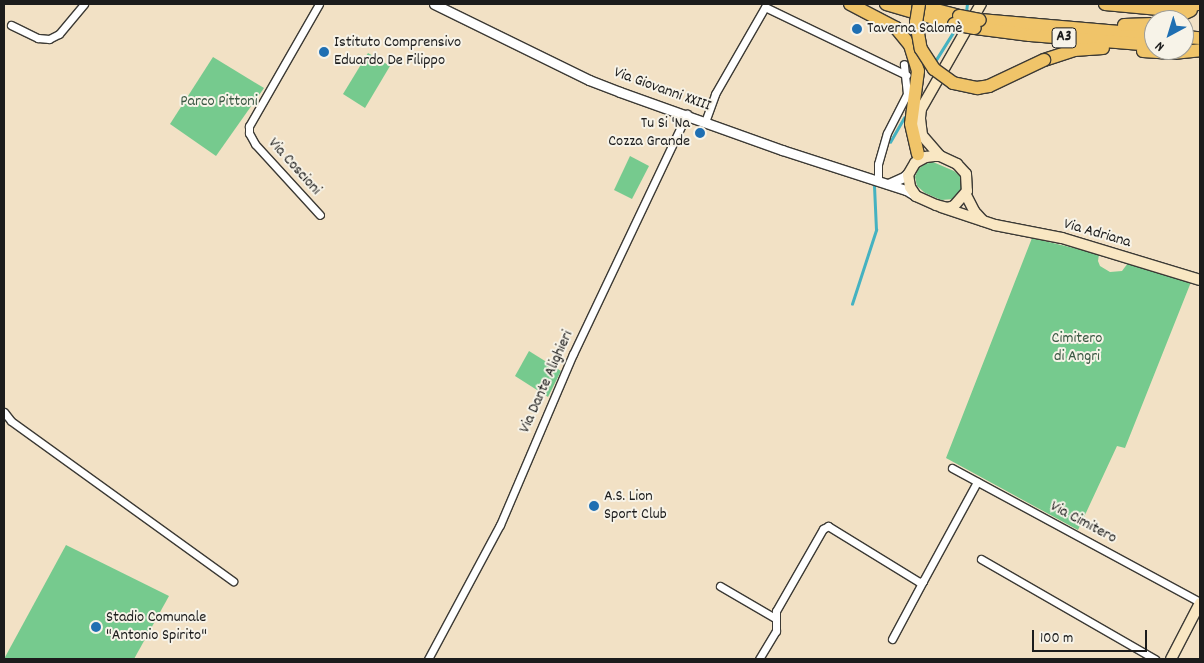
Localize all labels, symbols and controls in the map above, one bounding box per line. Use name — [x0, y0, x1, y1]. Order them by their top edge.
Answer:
north arrow — [1144, 10, 1194, 60]
place label: Taverna Salomè — [867, 19, 962, 39]
marker: Taverna Salomè — [851, 23, 863, 35]
road number: A3 — [1052, 26, 1076, 50]
place label: Istituto Comprensivo Eduardo De Filippo — [334, 33, 461, 71]
text: N — [1151, 36, 1169, 56]
marker: Istituto Comprensivo Eduardo De Filippo — [318, 46, 330, 58]
street label: Via Giovanni XXIII — [611, 64, 713, 116]
park label: Parco Pittoni — [180, 92, 258, 112]
place label: Tu Si 'Na Cozza Grande — [608, 114, 690, 152]
marker: Tu Si 'Na Cozza Grande — [694, 127, 706, 139]
street label: Via Coscioni — [263, 134, 325, 200]
street label: Via Adriana — [1061, 215, 1133, 253]
street label: Via Dante Alighieri — [516, 328, 578, 436]
park label: Cimitero di Angri — [1052, 329, 1102, 367]
place label: A.S. Lion Sport Club — [604, 487, 667, 525]
street label: Via Cimitero — [1046, 497, 1120, 549]
marker: A.S. Lion Sport Club — [588, 500, 600, 512]
place label: Stadio Comunale "Antonio Spirito" — [106, 608, 207, 646]
scale bar — [1034, 620, 1149, 652]
marker: Stadio Comunale "Antonio Spirito" — [90, 621, 102, 633]
text: 100 m — [1040, 628, 1073, 650]

